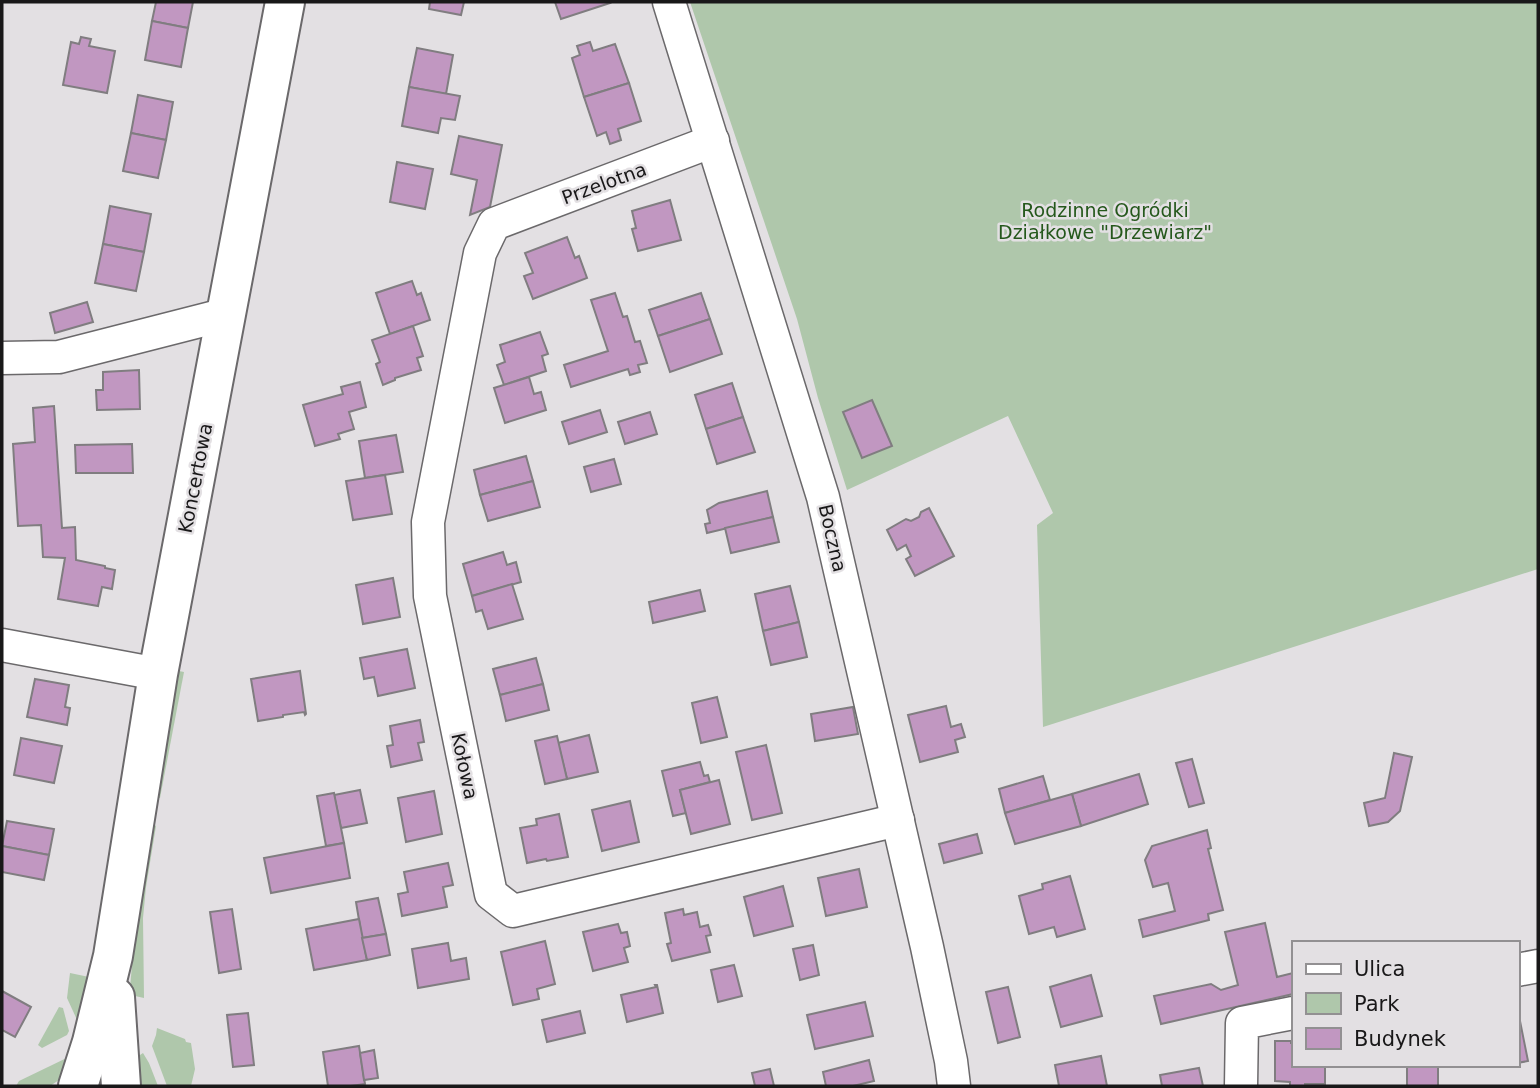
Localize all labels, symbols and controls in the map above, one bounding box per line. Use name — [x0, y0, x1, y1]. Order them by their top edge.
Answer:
street label: Przelotna — [559, 158, 649, 208]
park label: Rodzinne Ogródki Działkowe "Drzewiarz" — [998, 199, 1212, 243]
street label: Koncertowa — [174, 421, 216, 535]
street label: Boczna — [815, 502, 851, 574]
street label: Kołowa — [447, 731, 483, 801]
legend — [1292, 941, 1519, 1067]
text: Ulica — [1354, 957, 1405, 981]
text: Park — [1354, 992, 1400, 1016]
text: Budynek — [1354, 1027, 1447, 1051]

